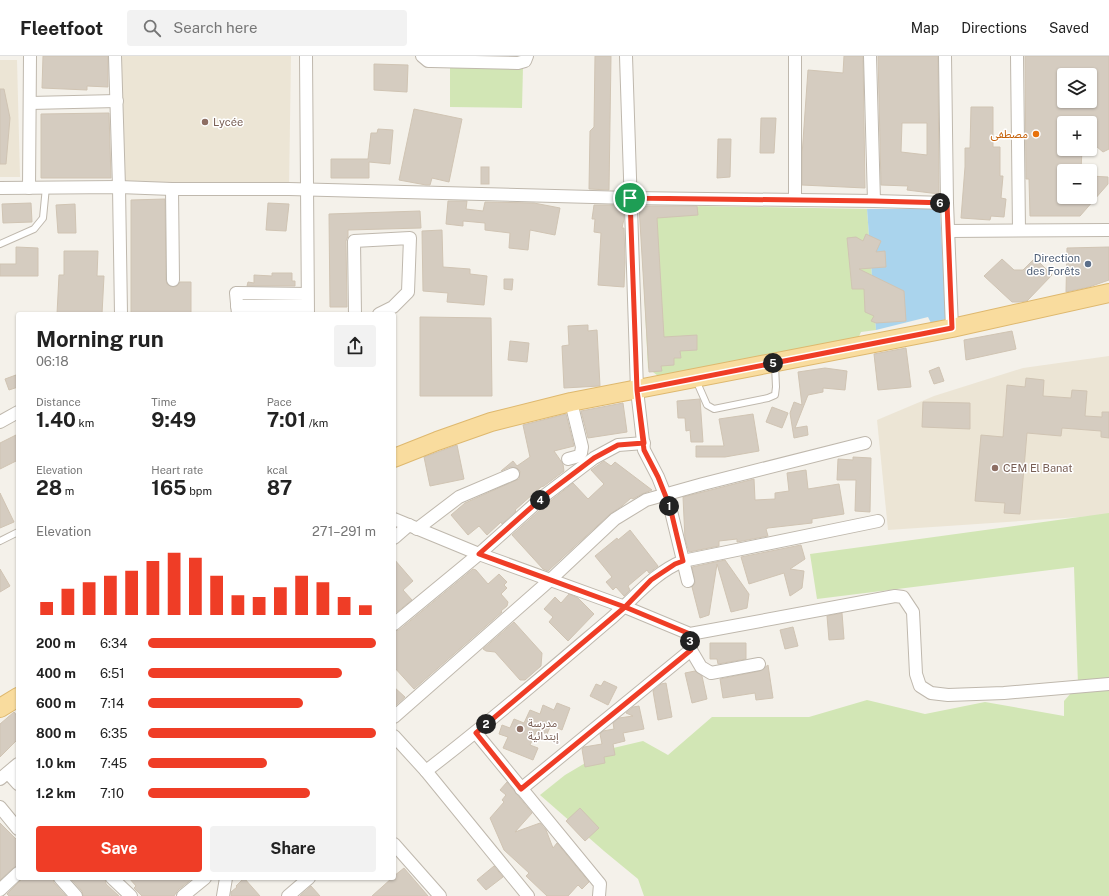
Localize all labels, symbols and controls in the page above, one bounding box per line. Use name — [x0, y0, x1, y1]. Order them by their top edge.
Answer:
search box — [127, 10, 407, 46]
text: Fleetfoot — [20, 17, 103, 39]
icon: search — [141, 17, 163, 39]
text: Search here — [173, 19, 257, 36]
text: Map — [911, 20, 939, 36]
text: Directions — [961, 20, 1027, 36]
text: Saved — [1049, 20, 1089, 36]
map controls — [1057, 68, 1097, 204]
button: layers — [1057, 68, 1097, 108]
place label: Lycée — [213, 116, 243, 128]
button: + — [1057, 116, 1097, 156]
marker: Lycée — [200, 117, 210, 127]
place label: مصطفى — [990, 128, 1028, 141]
marker: مصطفى — [1031, 129, 1041, 139]
button: − — [1057, 164, 1097, 204]
pin — [613, 181, 647, 215]
icon: arrive — [619, 187, 641, 209]
pin: 6 — [930, 193, 950, 213]
text: 6 — [936, 197, 944, 209]
place label: Direction des Forêts — [1026, 252, 1080, 277]
marker: Direction des Forêts — [1083, 259, 1093, 269]
button: share — [334, 325, 376, 367]
text: Morning run — [36, 326, 164, 352]
pin: 5 — [763, 353, 783, 373]
text: 06:18 — [36, 354, 69, 369]
text: 5 — [769, 357, 777, 369]
text: Distance — [36, 396, 81, 408]
text: Time — [151, 396, 176, 408]
text: Pace — [267, 396, 292, 408]
text: 1.40 — [36, 408, 76, 432]
text: 9:49 — [151, 408, 196, 432]
text: 7:01 — [267, 408, 306, 432]
text: km — [76, 417, 94, 429]
text: /km — [306, 417, 328, 429]
place label: CEM El Banat — [1003, 462, 1072, 474]
marker: CEM El Banat — [990, 463, 1000, 473]
text: Elevation — [36, 464, 83, 476]
text: Heart rate — [151, 464, 203, 476]
text: kcal — [267, 464, 288, 476]
text: 28 — [36, 476, 62, 500]
text: 165 — [151, 476, 187, 500]
text: 87 — [267, 476, 292, 500]
text: m — [62, 485, 74, 497]
text: bpm — [187, 485, 212, 497]
pin: 4 — [530, 490, 550, 510]
text: 4 — [536, 494, 544, 506]
pin: 1 — [659, 496, 679, 516]
text: 1 — [667, 500, 671, 512]
text: Elevation — [36, 524, 91, 539]
text: 271–291 m — [312, 524, 376, 539]
pin: 3 — [680, 631, 700, 651]
text: 3 — [686, 635, 694, 647]
text: 200 m — [36, 636, 76, 651]
text: 6:34 — [100, 636, 127, 651]
text: 400 m — [36, 666, 76, 681]
text: 6:51 — [100, 666, 125, 681]
text: 600 m — [36, 696, 76, 711]
text: 7:14 — [100, 696, 124, 711]
pin: 2 — [476, 714, 496, 734]
place label: مدرسة إبتدائية — [528, 717, 559, 744]
text: 2 — [483, 718, 490, 730]
marker: مدرسة إبتدائية — [515, 724, 525, 734]
text: 800 m — [36, 726, 76, 741]
text: 6:35 — [100, 726, 128, 741]
text: 1.0 km — [36, 756, 76, 771]
text: 7:45 — [100, 756, 127, 771]
text: 1.2 km — [36, 786, 76, 801]
text: 7:10 — [100, 786, 124, 801]
button: Save — [36, 826, 202, 872]
button: Share — [210, 826, 376, 872]

